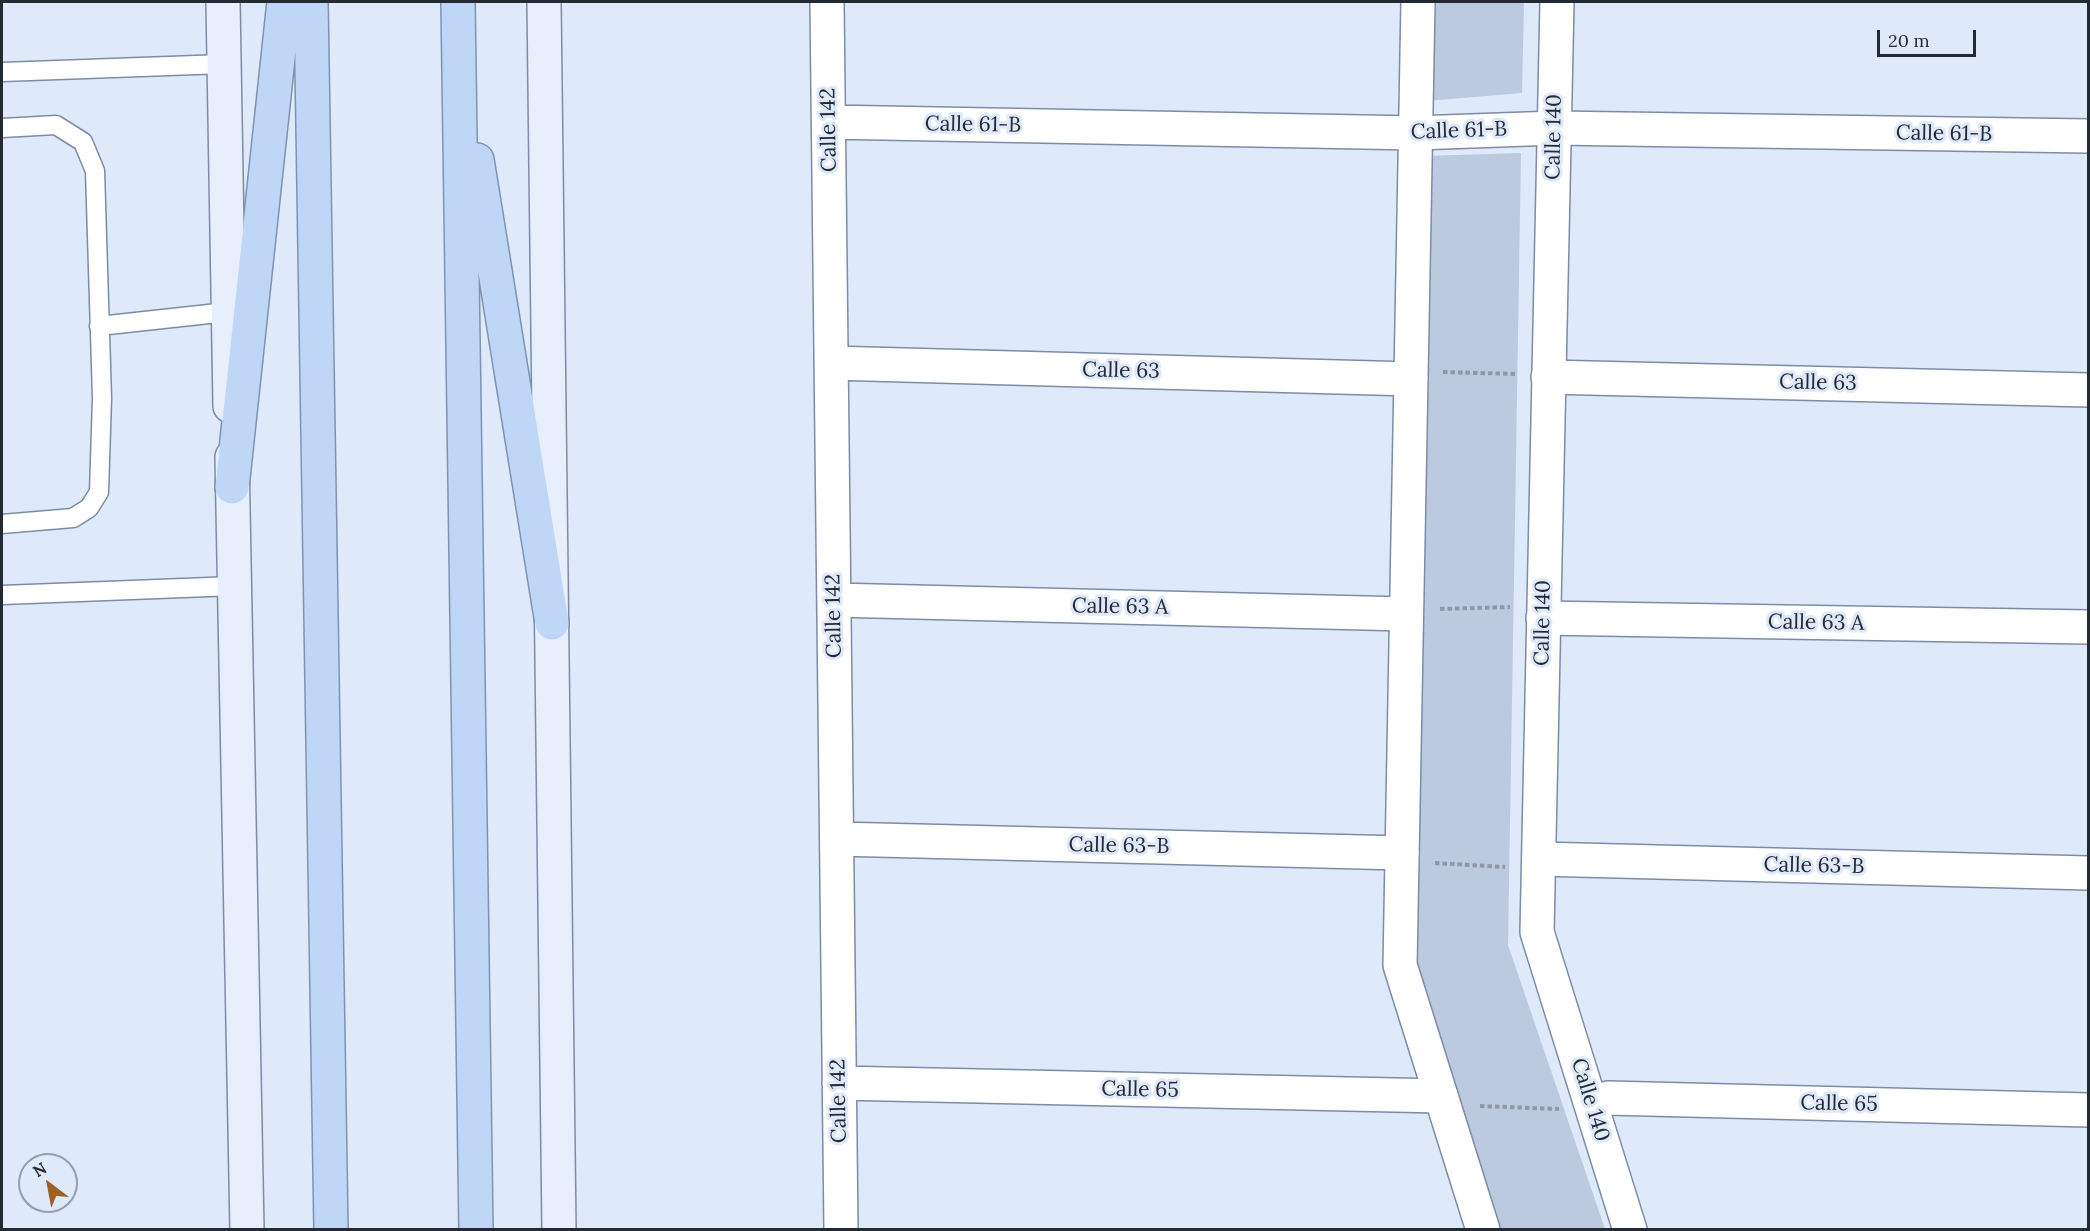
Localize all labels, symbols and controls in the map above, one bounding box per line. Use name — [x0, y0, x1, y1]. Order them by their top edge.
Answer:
scale bar — [1880, 18, 1979, 56]
text: 20 m — [1888, 29, 1930, 52]
street label: Calle 142 — [816, 88, 842, 172]
street label: Calle 140 — [1541, 94, 1567, 180]
street label: Calle 61-B — [925, 112, 1021, 138]
street label: Calle 61-B — [1410, 117, 1508, 145]
street label: Calle 61-B — [1896, 121, 1992, 147]
street label: Calle 63 — [1082, 358, 1160, 384]
street label: Calle 63 — [1779, 370, 1857, 396]
street label: Calle 142 — [821, 574, 847, 658]
street label: Calle 140 — [1530, 580, 1556, 666]
street label: Calle 63 A — [1072, 594, 1168, 620]
street label: Calle 63 A — [1768, 610, 1864, 636]
street label: Calle 63-B — [1068, 833, 1170, 859]
street label: Calle 63-B — [1763, 853, 1865, 879]
street label: Calle 140 — [1565, 1055, 1615, 1145]
street label: Calle 142 — [826, 1059, 852, 1143]
street label: Calle 65 — [1101, 1077, 1179, 1103]
street label: Calle 65 — [1800, 1091, 1878, 1117]
north arrow — [18, 1153, 78, 1213]
text: N — [29, 1158, 50, 1181]

